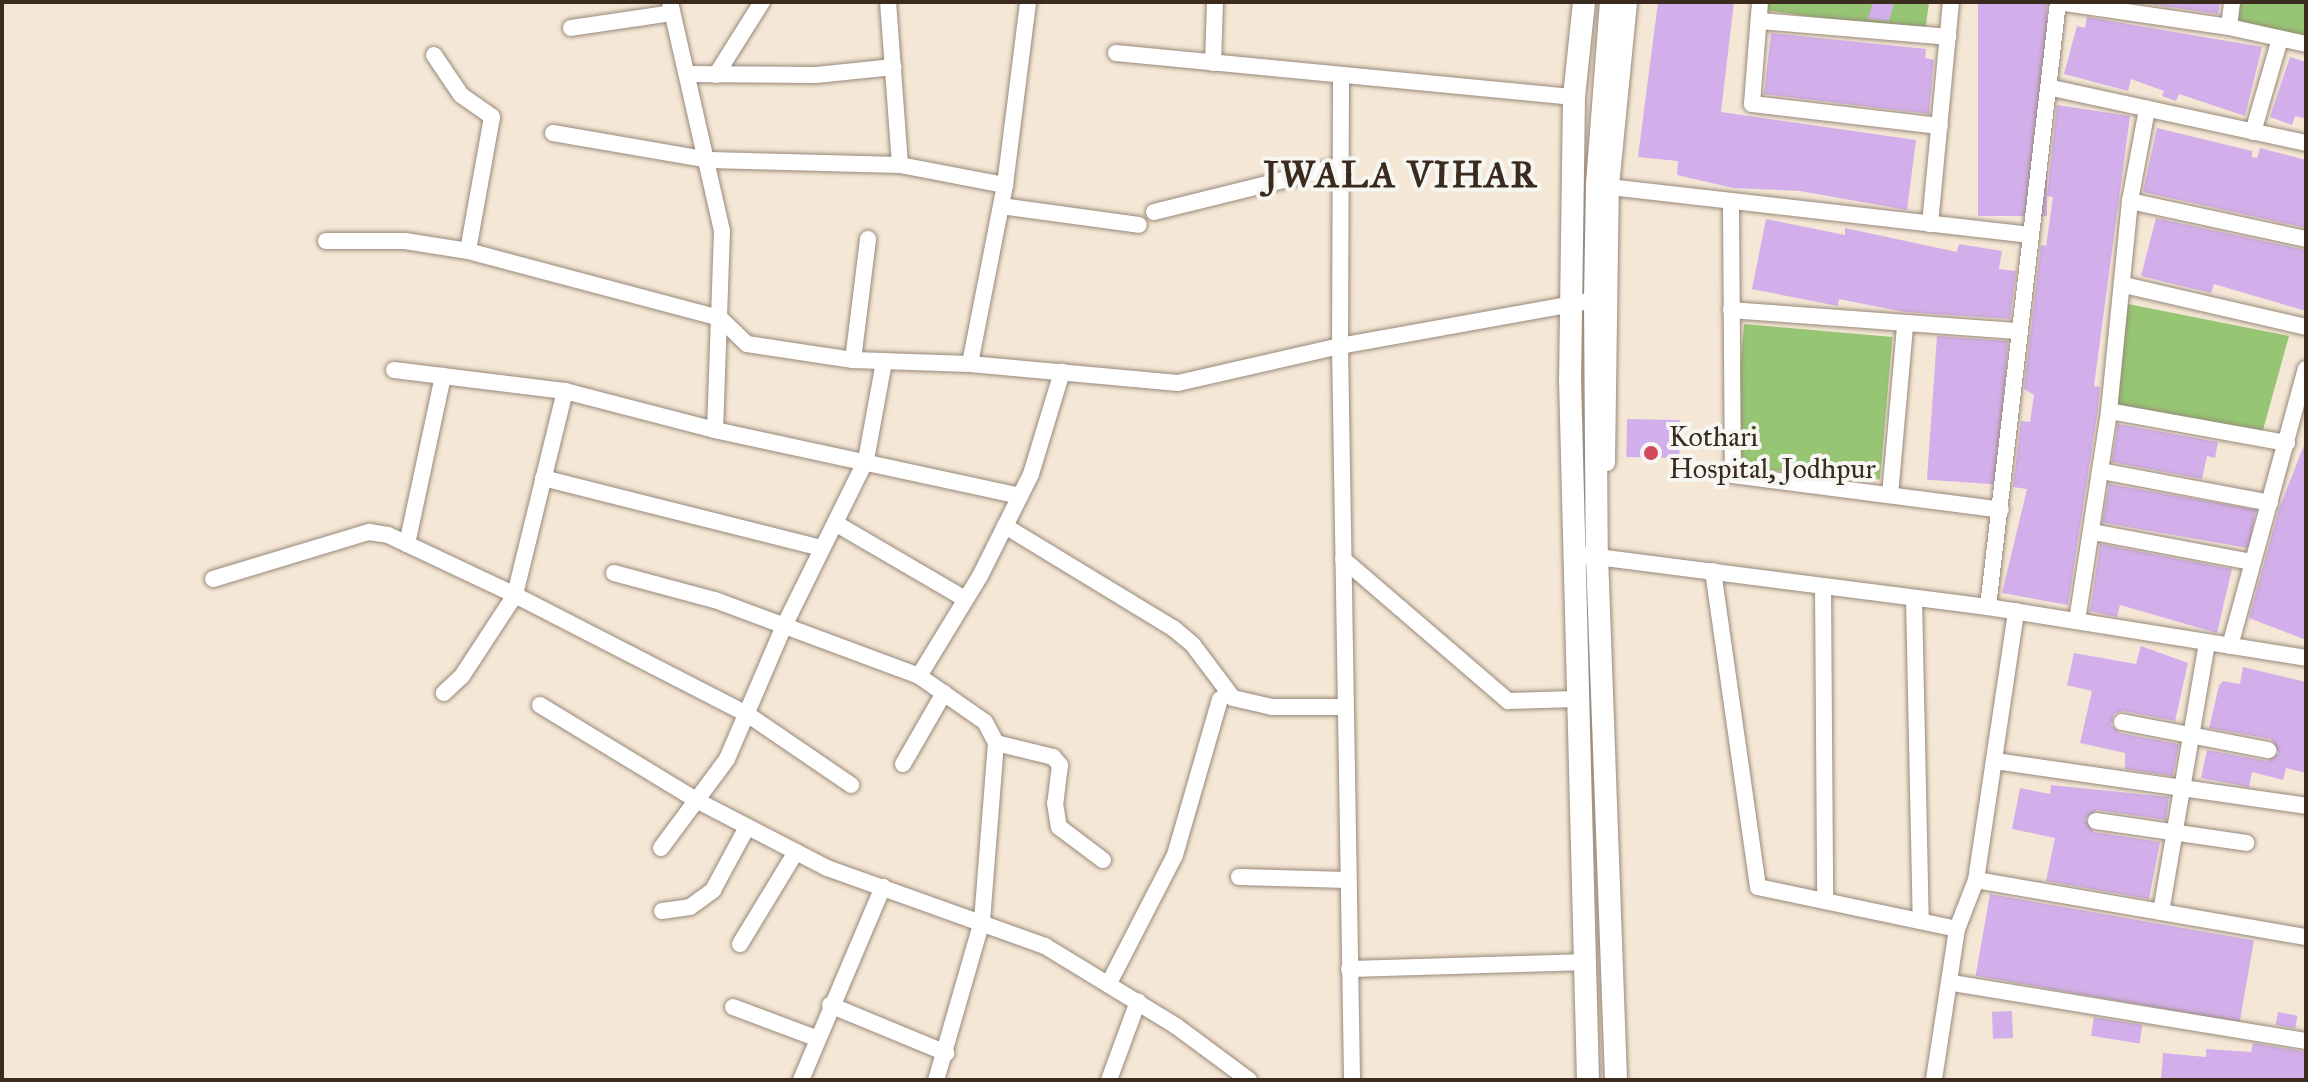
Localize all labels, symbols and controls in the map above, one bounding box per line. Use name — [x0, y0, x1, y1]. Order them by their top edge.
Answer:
district label: JWALA VIHAR — [1264, 154, 1538, 198]
place label: Kothari Hospital, Jodhpur — [1669, 420, 1876, 486]
marker: Kothari Hospital, Jodhpur — [1640, 442, 1662, 464]

